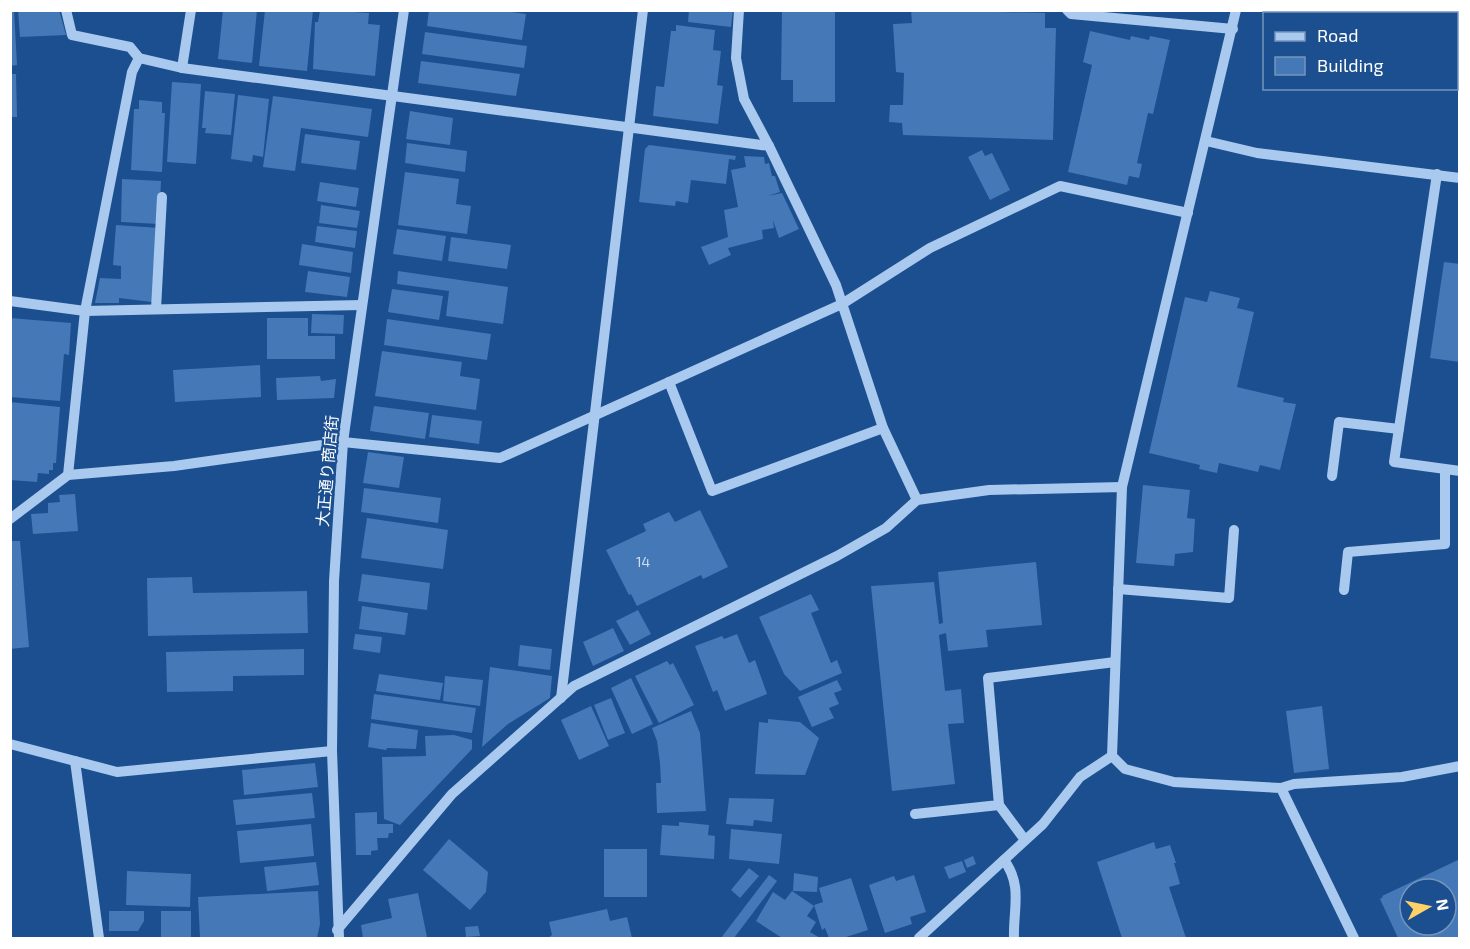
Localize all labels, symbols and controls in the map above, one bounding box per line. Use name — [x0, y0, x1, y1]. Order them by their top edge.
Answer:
legend — [1263, 12, 1458, 90]
text: Road — [1317, 24, 1358, 46]
text: Building — [1317, 54, 1384, 76]
street label: 大正通り商店街 — [312, 414, 341, 528]
house number: 14 — [636, 553, 650, 570]
north arrow — [1398, 877, 1458, 937]
text: N — [1433, 897, 1454, 912]

